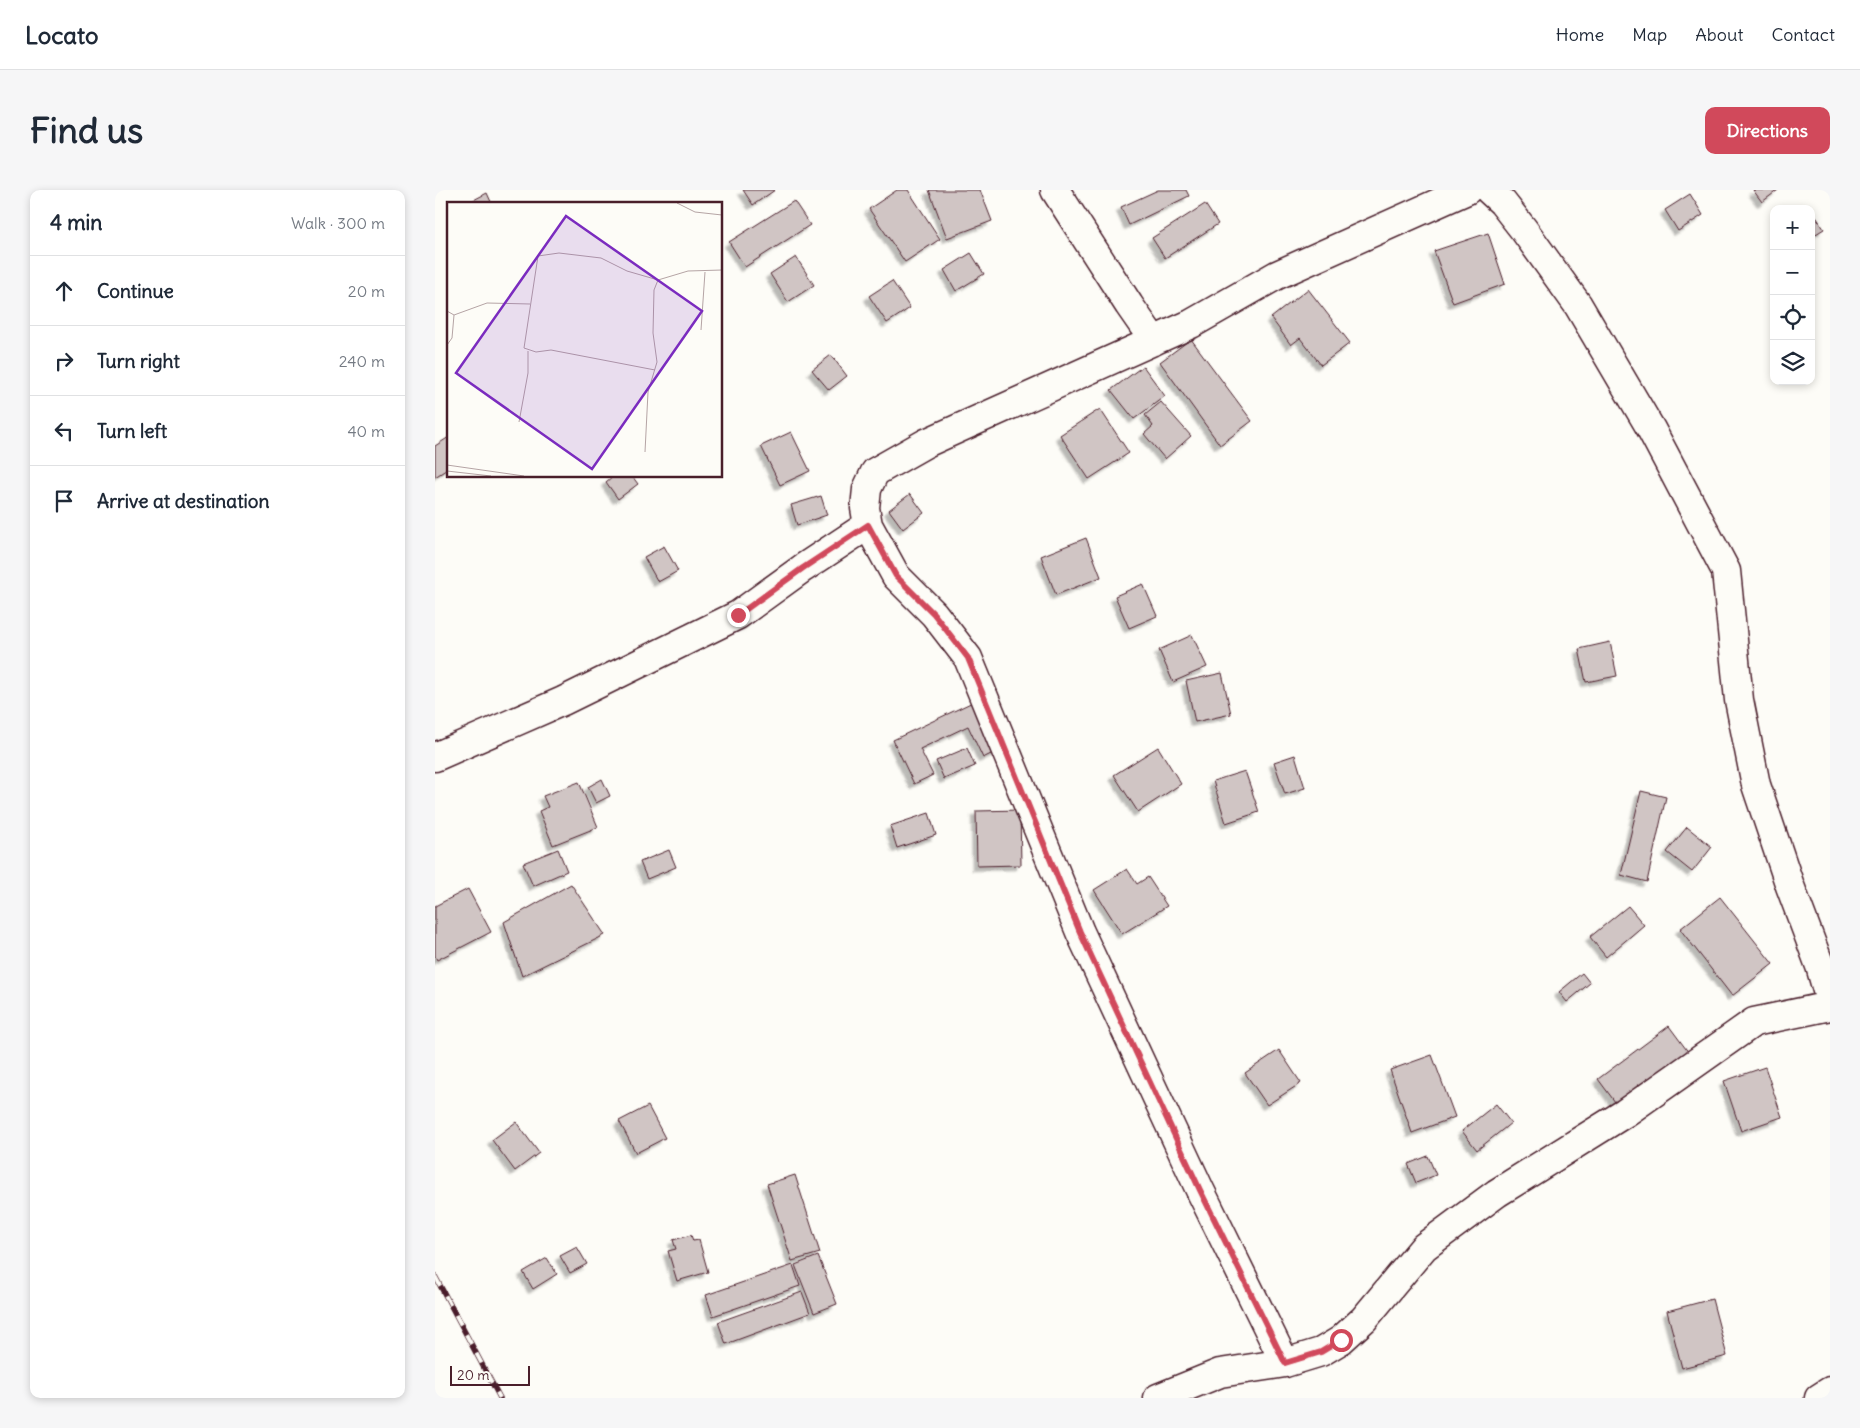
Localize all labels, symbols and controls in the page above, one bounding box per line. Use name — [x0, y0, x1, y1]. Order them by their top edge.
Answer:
text: Locato — [25, 20, 99, 50]
text: Home — [1556, 23, 1604, 46]
text: Map — [1632, 23, 1667, 46]
text: About — [1695, 23, 1743, 46]
text: Contact — [1771, 23, 1835, 46]
button: Directions — [1705, 107, 1830, 154]
text: Find us — [30, 108, 143, 152]
inset map — [447, 202, 723, 478]
map controls — [1770, 205, 1815, 385]
button: + — [1770, 205, 1815, 250]
text: 4 min — [50, 209, 102, 236]
text: Walk · 300 m — [291, 213, 385, 233]
button: − — [1770, 250, 1815, 295]
icon: ahead — [50, 277, 78, 305]
text: Continue — [97, 279, 174, 303]
text: 20 m — [348, 281, 385, 301]
button: locate — [1770, 295, 1815, 340]
button: layers — [1770, 340, 1815, 385]
icon: right — [50, 347, 78, 375]
text: Turn right — [97, 349, 180, 373]
text: 240 m — [339, 351, 385, 371]
icon: left — [50, 417, 78, 445]
text: Turn left — [97, 419, 167, 443]
text: 40 m — [347, 421, 385, 441]
icon: arrive — [50, 487, 78, 515]
text: Arrive at destination — [97, 489, 270, 513]
route end — [727, 604, 750, 627]
route start — [1330, 1329, 1353, 1352]
scale bar — [450, 1363, 530, 1386]
text: 20 m — [457, 1366, 490, 1384]

